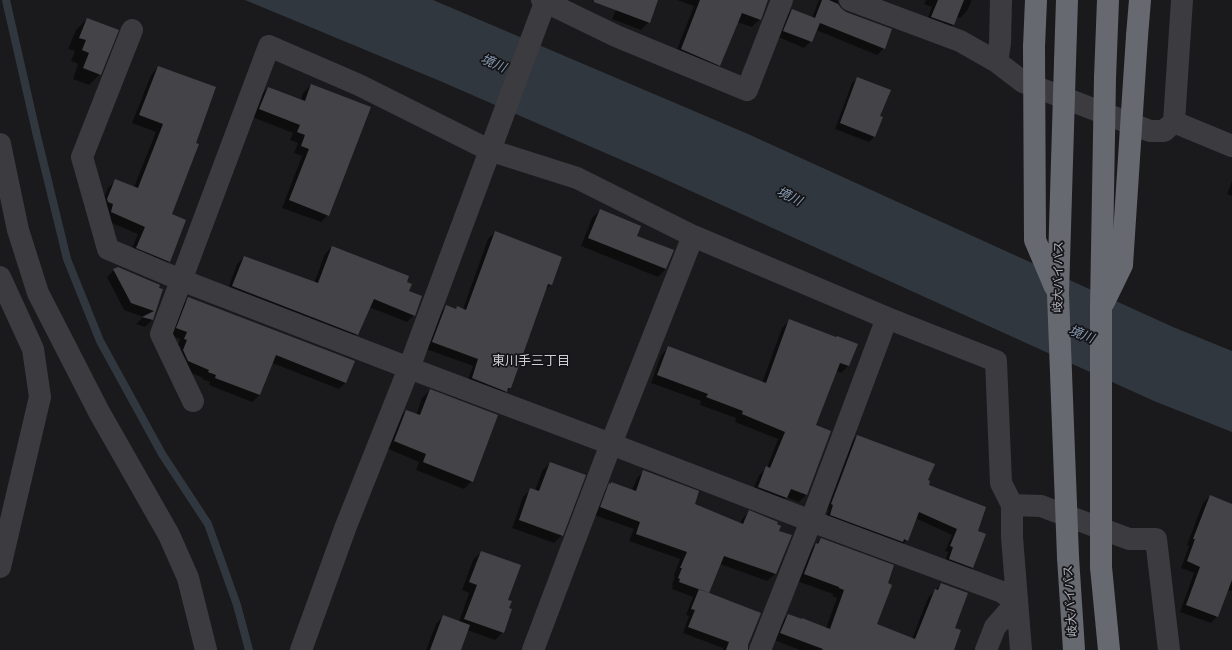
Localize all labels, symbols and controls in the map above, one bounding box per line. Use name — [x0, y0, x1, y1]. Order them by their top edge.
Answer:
water label: 境川 — [478, 52, 508, 76]
water label: 境川 — [774, 184, 804, 210]
street label: 岐大バイパス — [1051, 241, 1067, 313]
water label: 境川 — [1066, 323, 1096, 347]
district label: 東川手三丁目 — [492, 354, 570, 370]
street label: 岐大バイパス — [1061, 565, 1081, 637]

